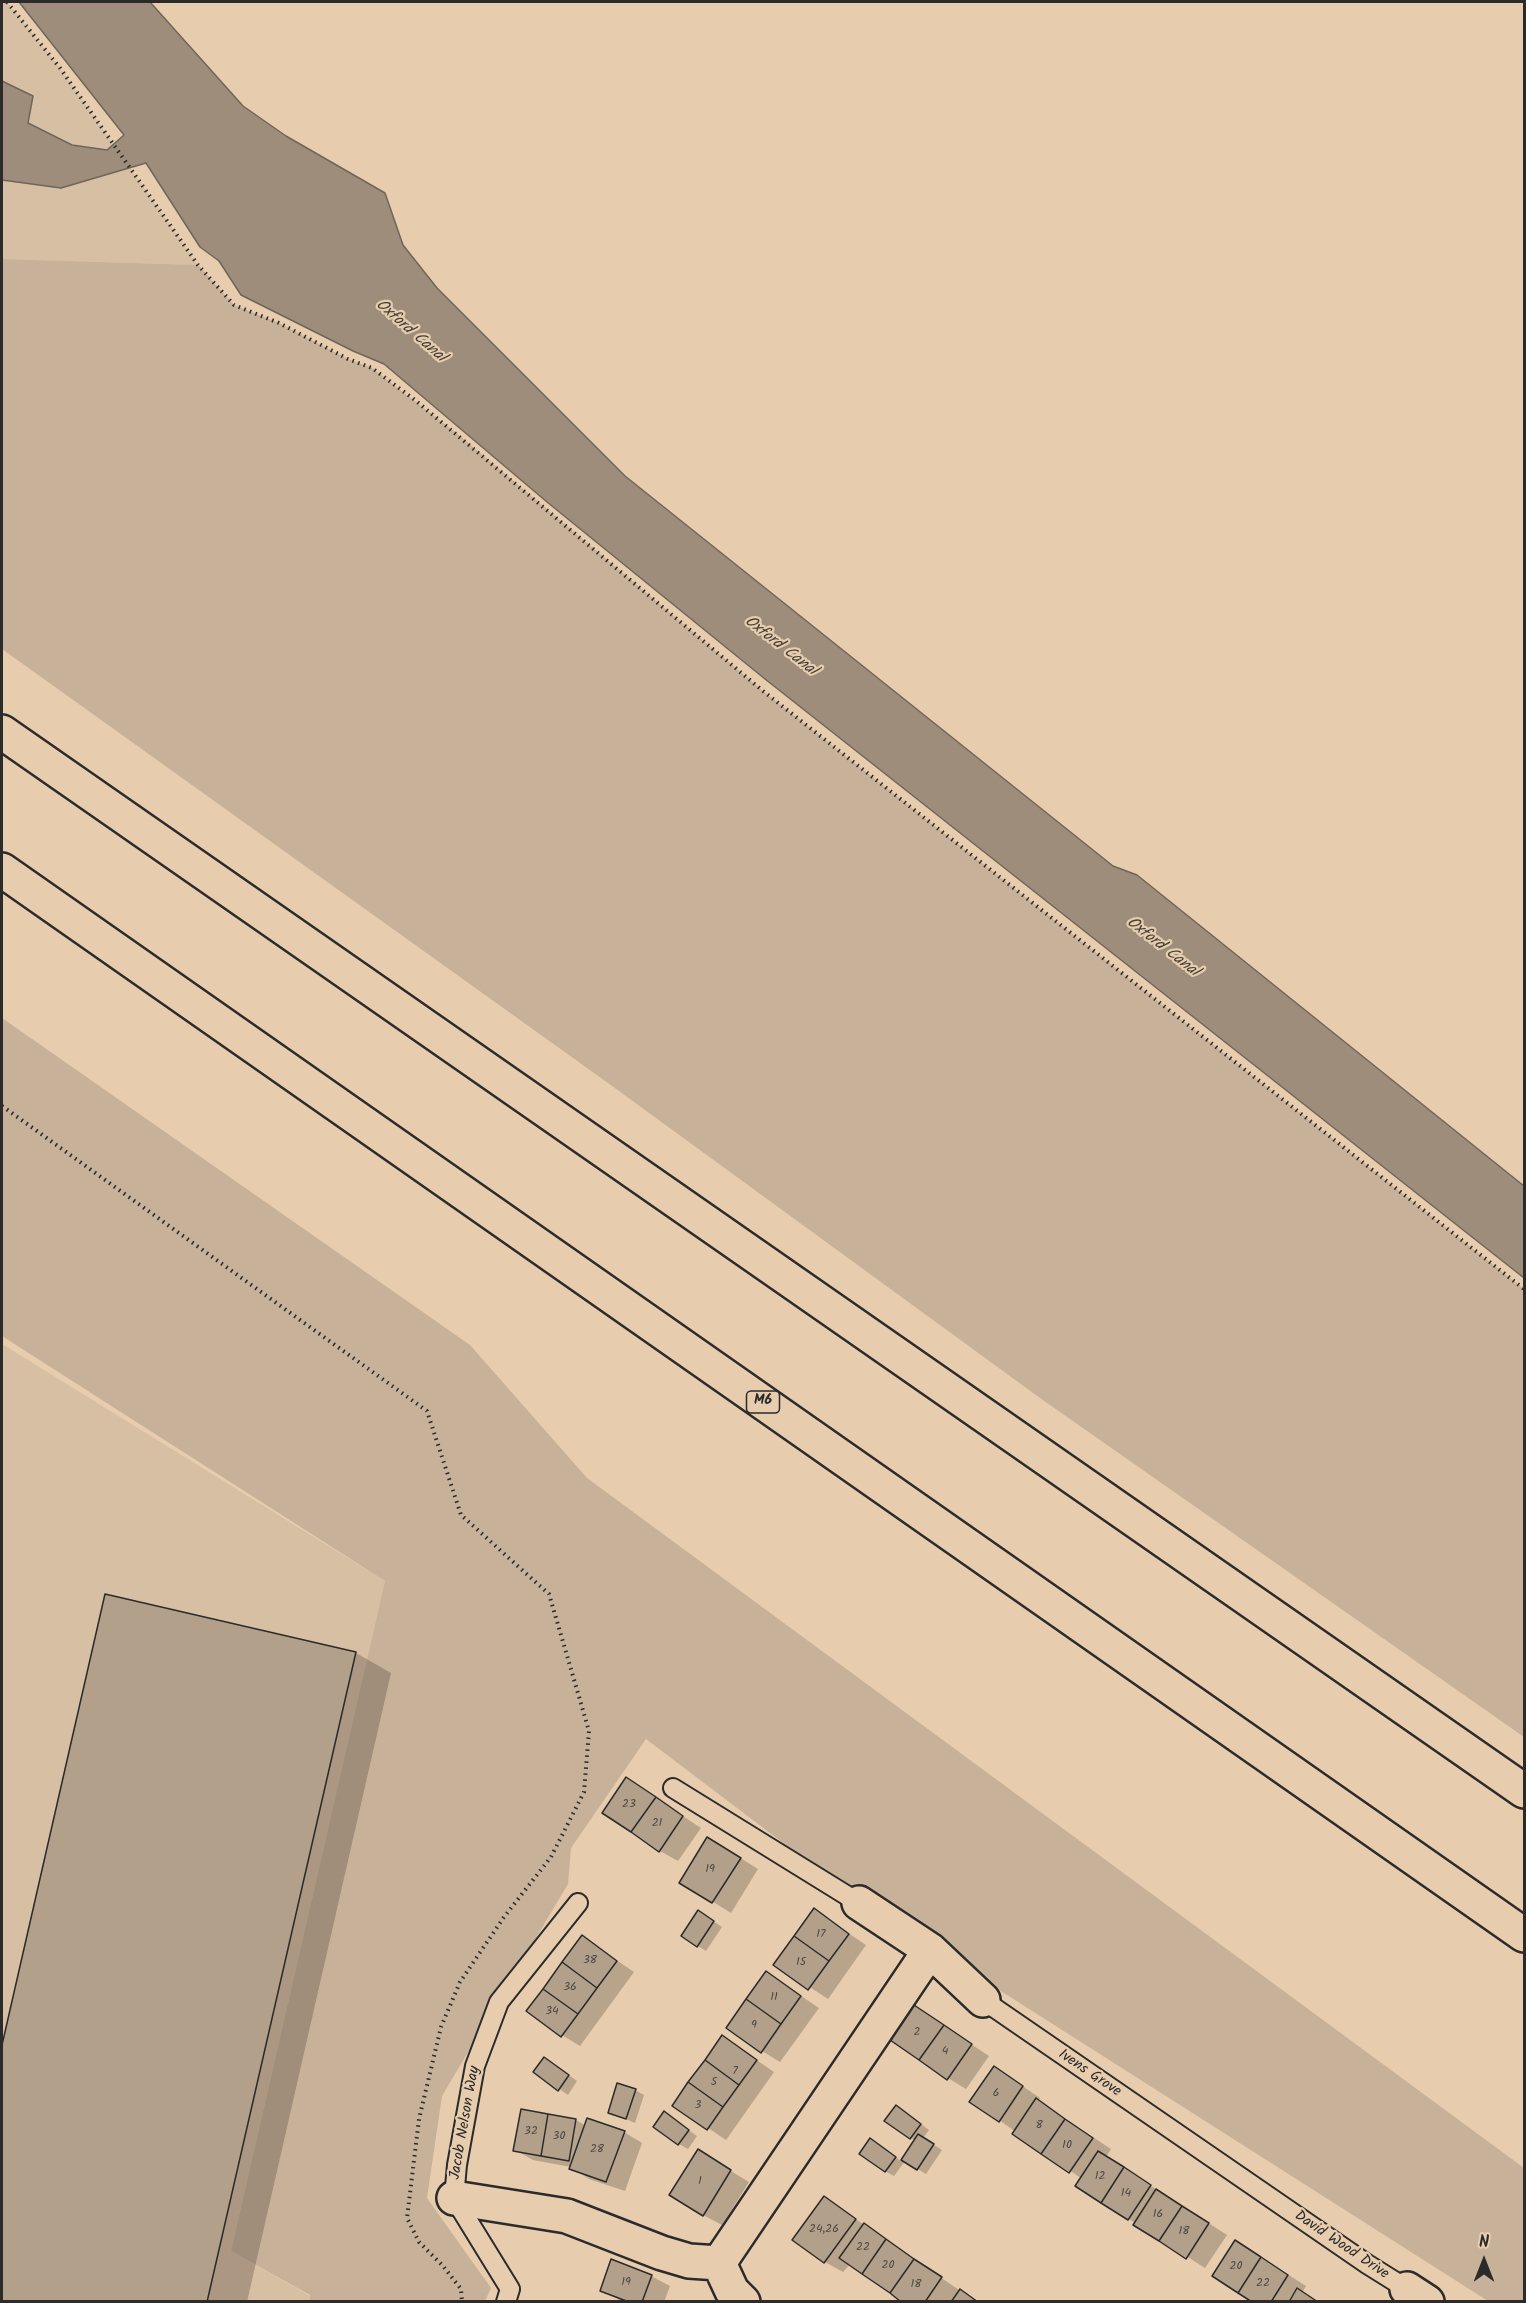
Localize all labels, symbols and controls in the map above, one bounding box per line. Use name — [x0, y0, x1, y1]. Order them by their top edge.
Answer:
water label: Oxford Canal — [371, 296, 449, 368]
water label: Oxford Canal — [740, 613, 820, 681]
water label: Oxford Canal — [1122, 914, 1202, 982]
road number: M6 — [746, 1391, 780, 1413]
house number: 23 — [622, 1798, 636, 1812]
house number: 21 — [652, 1817, 662, 1831]
house number: 19 — [705, 1863, 715, 1877]
house number: 17 — [816, 1928, 826, 1942]
house number: 38 — [583, 1954, 597, 1968]
house number: 15 — [796, 1956, 806, 1970]
house number: 36 — [563, 1981, 577, 1995]
house number: 11 — [770, 1991, 778, 2005]
house number: 34 — [545, 2005, 559, 2019]
house number: 9 — [751, 2019, 757, 2033]
house number: 2 — [914, 2026, 920, 2040]
house number: 4 — [942, 2045, 948, 2059]
street label: Ivens Grove — [1054, 2046, 1124, 2102]
street label: Jacob Nelson Way — [447, 2065, 485, 2181]
house number: 7 — [732, 2065, 738, 2079]
house number: 5 — [711, 2076, 717, 2090]
house number: 6 — [993, 2087, 999, 2101]
house number: 3 — [695, 2099, 701, 2113]
house number: 8 — [1035, 2119, 1043, 2133]
house number: 32 — [524, 2125, 538, 2139]
house number: 30 — [553, 2130, 565, 2144]
house number: 10 — [1062, 2139, 1072, 2153]
house number: 28 — [590, 2143, 604, 2157]
house number: 12 — [1095, 2170, 1105, 2184]
house number: 1 — [698, 2175, 702, 2189]
house number: 14 — [1121, 2187, 1131, 2201]
house number: 16 — [1153, 2208, 1163, 2222]
street label: David Wood Drive — [1290, 2208, 1392, 2284]
house number: 24,26 — [809, 2223, 839, 2237]
house number: 18 — [1179, 2225, 1189, 2239]
text: N — [1479, 2230, 1489, 2255]
north arrow — [1454, 2231, 1514, 2291]
house number: 22 — [856, 2241, 870, 2255]
house number: 20 — [882, 2259, 894, 2273]
house number: 20 — [1230, 2260, 1242, 2274]
house number: 19 — [621, 2276, 631, 2290]
house number: 22 — [1256, 2277, 1270, 2291]
house number: 18 — [911, 2278, 921, 2292]

